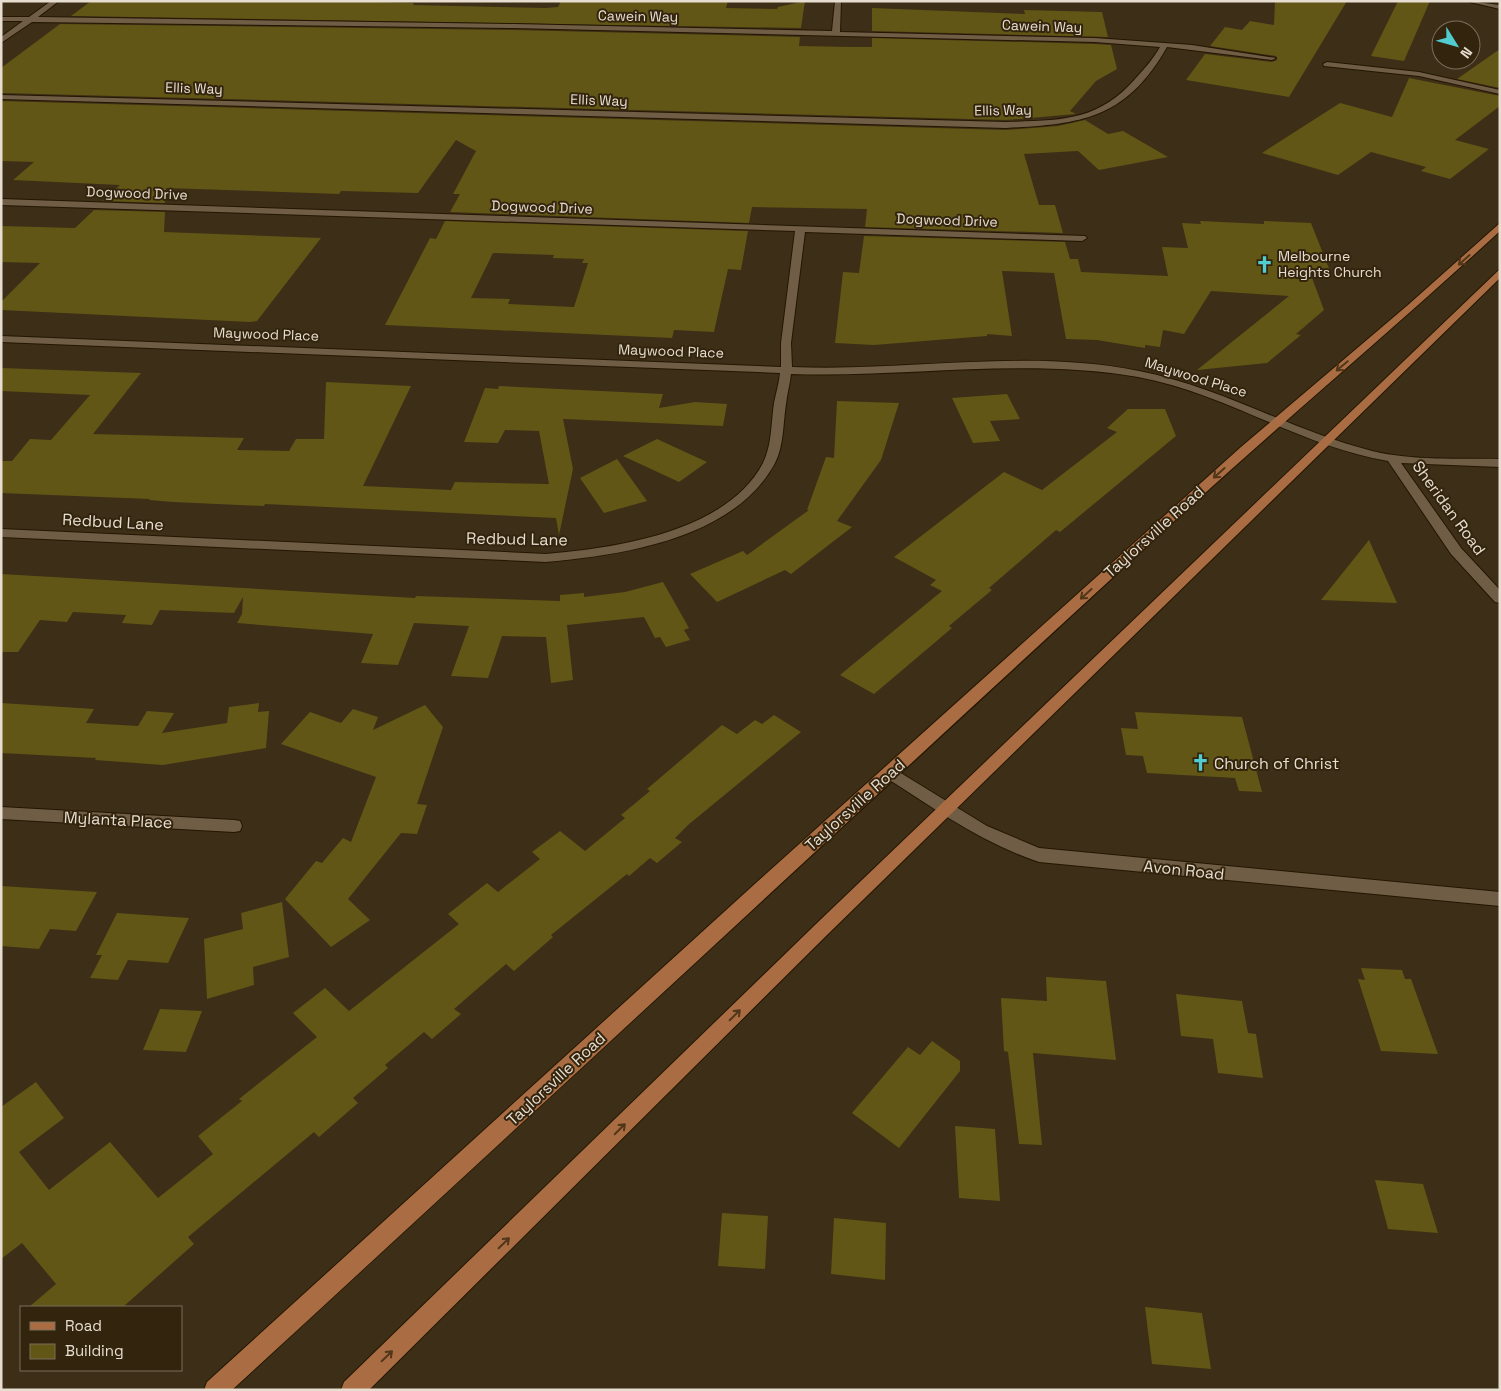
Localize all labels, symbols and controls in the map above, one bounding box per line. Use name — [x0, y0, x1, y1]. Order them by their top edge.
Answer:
street label: Cawein Way — [598, 6, 678, 26]
street label: Cawein Way — [1002, 16, 1082, 36]
north arrow — [1431, 20, 1481, 70]
text: N — [1456, 44, 1476, 62]
street label: Ellis Way — [165, 78, 223, 98]
street label: Ellis Way — [570, 90, 628, 110]
street label: Ellis Way — [974, 100, 1032, 120]
street label: Dogwood Drive — [86, 182, 188, 204]
street label: Dogwood Drive — [491, 196, 593, 218]
street label: Dogwood Drive — [896, 209, 998, 231]
place label: Melbourne Heights Church — [1278, 247, 1382, 281]
church icon: Melbourne Heights Church — [1254, 254, 1274, 274]
one-way arrow — [1458, 254, 1471, 266]
street label: Maywood Place — [213, 323, 319, 345]
street label: Maywood Place — [618, 340, 724, 362]
street label: Maywood Place — [1143, 353, 1249, 401]
one-way arrow — [1335, 361, 1348, 372]
street label: Sheridan Road — [1408, 457, 1490, 559]
one-way arrow — [1213, 467, 1226, 479]
street label: Taylorsville Road — [1099, 481, 1209, 583]
street label: Redbud Lane — [62, 509, 164, 535]
street label: Redbud Lane — [466, 528, 568, 550]
one-way arrow — [1080, 588, 1092, 600]
church icon: Church of Christ — [1190, 753, 1210, 773]
place label: Church of Christ — [1214, 753, 1339, 774]
street label: Taylorsville Road — [800, 754, 910, 856]
street label: Mylanta Place — [63, 807, 173, 833]
street label: Avon Road — [1143, 855, 1225, 885]
one-way arrow — [729, 1009, 741, 1021]
street label: Taylorsville Road — [502, 1028, 610, 1130]
one-way arrow — [614, 1123, 626, 1135]
one-way arrow — [498, 1237, 510, 1249]
legend — [20, 1306, 182, 1371]
text: Road — [65, 1316, 102, 1335]
text: Building — [65, 1341, 124, 1360]
one-way arrow — [381, 1350, 393, 1362]

